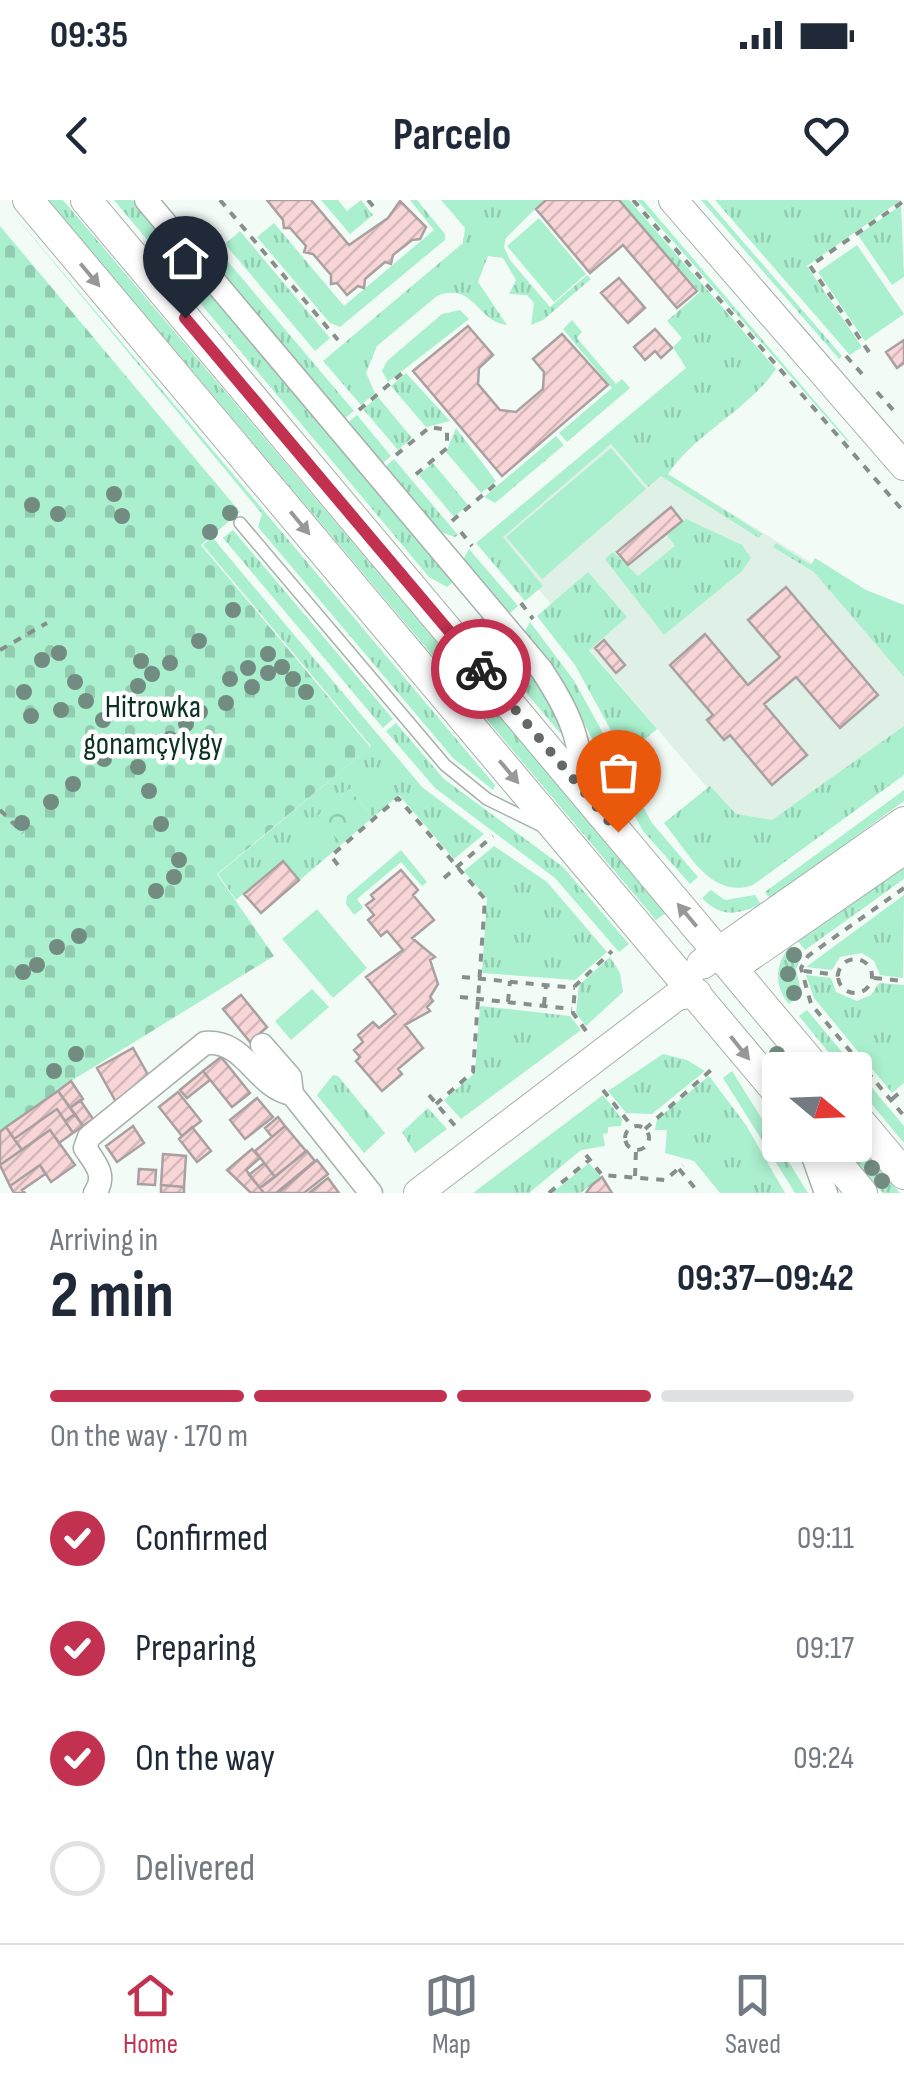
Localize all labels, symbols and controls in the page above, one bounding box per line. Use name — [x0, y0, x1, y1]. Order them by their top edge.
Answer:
text: 09:35 — [50, 13, 128, 58]
icon: back — [50, 108, 105, 163]
text: Parcelo — [393, 108, 511, 163]
icon: heart — [799, 108, 854, 163]
pin — [143, 216, 228, 319]
icon: home — [158, 231, 213, 286]
one-way arrow — [79, 262, 101, 287]
one-way arrow — [289, 511, 310, 536]
courier — [431, 619, 531, 719]
icon: bike — [454, 642, 509, 697]
park label: Hitrowka gonamçylygy — [83, 688, 223, 764]
pin — [576, 730, 661, 833]
icon: bag — [591, 745, 646, 800]
one-way arrow — [498, 759, 519, 784]
one-way arrow — [677, 902, 698, 927]
one-way arrow — [729, 1035, 750, 1060]
north arrow — [762, 1052, 872, 1162]
map controls — [762, 1052, 872, 1162]
text: Arriving in — [50, 1221, 158, 1260]
text: 09:37–09:42 — [677, 1256, 854, 1301]
text: 2 min — [50, 1258, 174, 1336]
text: On the way · 170 m — [50, 1417, 248, 1456]
icon: check — [50, 1511, 105, 1566]
text: Confirmed — [135, 1516, 268, 1561]
text: 09:11 — [797, 1519, 854, 1558]
icon: check — [50, 1621, 105, 1676]
text: Preparing — [135, 1626, 256, 1671]
text: 09:17 — [796, 1629, 854, 1668]
icon: check — [50, 1731, 105, 1786]
text: On the way — [135, 1736, 275, 1781]
text: 09:24 — [793, 1739, 854, 1778]
text: Delivered — [135, 1846, 255, 1891]
tab: Home — [123, 1968, 178, 2061]
tab: Map — [424, 1968, 479, 2061]
tab: Saved — [725, 1968, 781, 2061]

